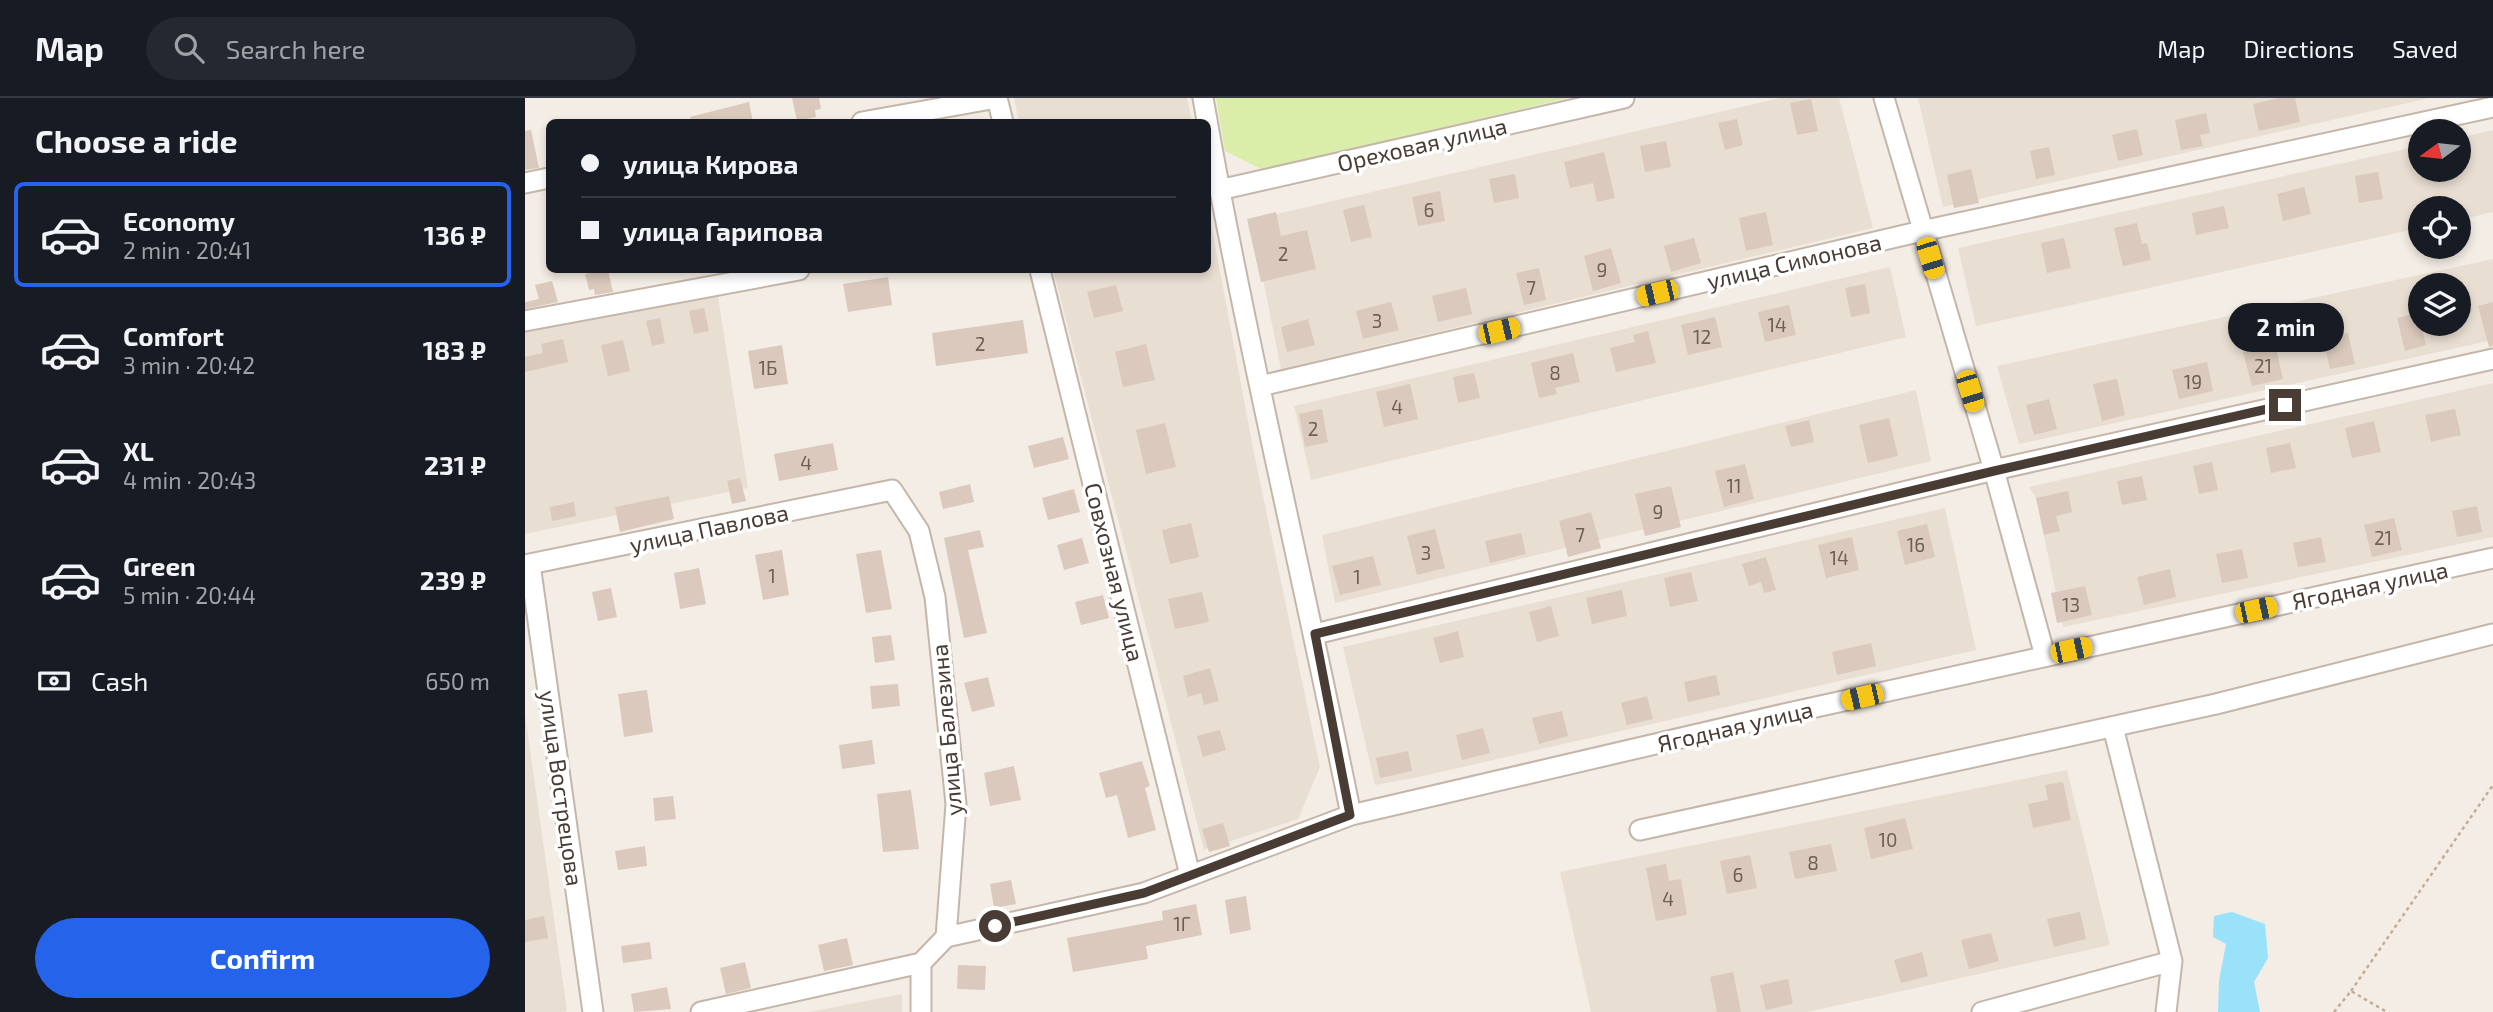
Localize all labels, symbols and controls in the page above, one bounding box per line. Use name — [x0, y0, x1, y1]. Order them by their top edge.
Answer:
search box — [146, 17, 636, 80]
text: Map — [35, 28, 104, 68]
icon: search — [170, 29, 208, 67]
text: Search here — [226, 33, 365, 64]
text: Map — [2157, 34, 2205, 63]
text: Directions — [2243, 34, 2354, 63]
text: Saved — [2392, 34, 2458, 63]
street label: Ореховая улица — [1334, 111, 1510, 178]
north arrow — [2408, 119, 2471, 182]
map controls — [2408, 119, 2471, 336]
text: Choose a ride — [35, 121, 238, 159]
text: улица Кирова — [623, 148, 798, 179]
button: locate — [2408, 196, 2471, 259]
house number: 6 — [1424, 198, 1434, 221]
icon: car — [39, 203, 102, 266]
text: Economy — [123, 205, 235, 236]
text: улица Гарипова — [623, 215, 823, 246]
text: 136 ₽ — [424, 219, 486, 250]
street label: улица Симонова — [1704, 227, 1884, 296]
car — [1914, 235, 1947, 281]
text: 2 min · 20:41 — [123, 236, 251, 264]
house number: 2 — [1278, 242, 1288, 265]
house number: 9 — [1597, 258, 1607, 281]
button: layers — [2408, 273, 2471, 336]
house number: 7 — [1526, 276, 1536, 299]
car — [1635, 278, 1680, 308]
callout: 2 min — [2227, 303, 2343, 352]
house number: 3 — [1372, 309, 1382, 332]
house number: 14 — [1767, 313, 1787, 336]
text: 2 min — [2257, 313, 2315, 341]
car — [1477, 316, 1522, 346]
icon: car — [39, 318, 102, 381]
text: Comfort — [123, 320, 224, 351]
house number: 12 — [1693, 325, 1711, 348]
house number: 2 — [975, 332, 985, 355]
text: 183 ₽ — [423, 334, 486, 365]
text: 3 min · 20:42 — [123, 351, 255, 379]
house number: 21 — [2254, 354, 2272, 377]
house number: 1Б — [759, 356, 777, 379]
house number: 8 — [1549, 361, 1561, 384]
car — [1954, 368, 1987, 414]
house number: 19 — [2184, 370, 2202, 393]
route end — [2269, 389, 2301, 421]
house number: 4 — [1391, 395, 1403, 418]
house number: 2 — [1308, 417, 1318, 440]
icon: car — [39, 433, 102, 496]
text: XL — [123, 435, 154, 466]
text: 231 ₽ — [424, 449, 486, 480]
house number: 4 — [800, 451, 812, 474]
text: 4 min · 20:43 — [123, 466, 256, 494]
house number: 11 — [1726, 474, 1742, 497]
street label: Совхозная улица — [1078, 480, 1151, 664]
street label: улица Павлова — [627, 497, 791, 559]
house number: 9 — [1653, 500, 1663, 523]
house number: 7 — [1575, 523, 1585, 546]
house number: 21 — [2374, 526, 2392, 549]
house number: 16 — [1907, 533, 1925, 556]
house number: 3 — [1421, 541, 1431, 564]
house number: 14 — [1829, 546, 1849, 569]
icon: car — [39, 548, 102, 611]
text: Green — [123, 550, 196, 581]
street label: Ягодная улица — [2289, 555, 2451, 616]
text: 239 ₽ — [420, 564, 486, 595]
house number: 1 — [768, 564, 776, 587]
house number: 1 — [1353, 565, 1361, 588]
text: 5 min · 20:44 — [123, 581, 256, 609]
house number: 13 — [2062, 593, 2080, 616]
car — [2234, 595, 2279, 625]
car — [2049, 635, 2094, 665]
street label: улица Балезина — [925, 643, 968, 817]
icon: cash — [35, 662, 73, 700]
text: Cash — [91, 665, 148, 696]
text: 650 m — [425, 667, 490, 695]
car — [1840, 682, 1885, 712]
street label: улица Вострецова — [533, 688, 590, 888]
street label: Ягодная улица — [1654, 694, 1816, 758]
house number: 10 — [1878, 828, 1898, 851]
house number: 8 — [1807, 851, 1819, 874]
house number: 6 — [1733, 863, 1743, 886]
house number: 4 — [1662, 887, 1674, 910]
route start — [979, 910, 1011, 942]
house number: 1Г — [1173, 912, 1191, 935]
button: Confirm — [35, 918, 490, 998]

